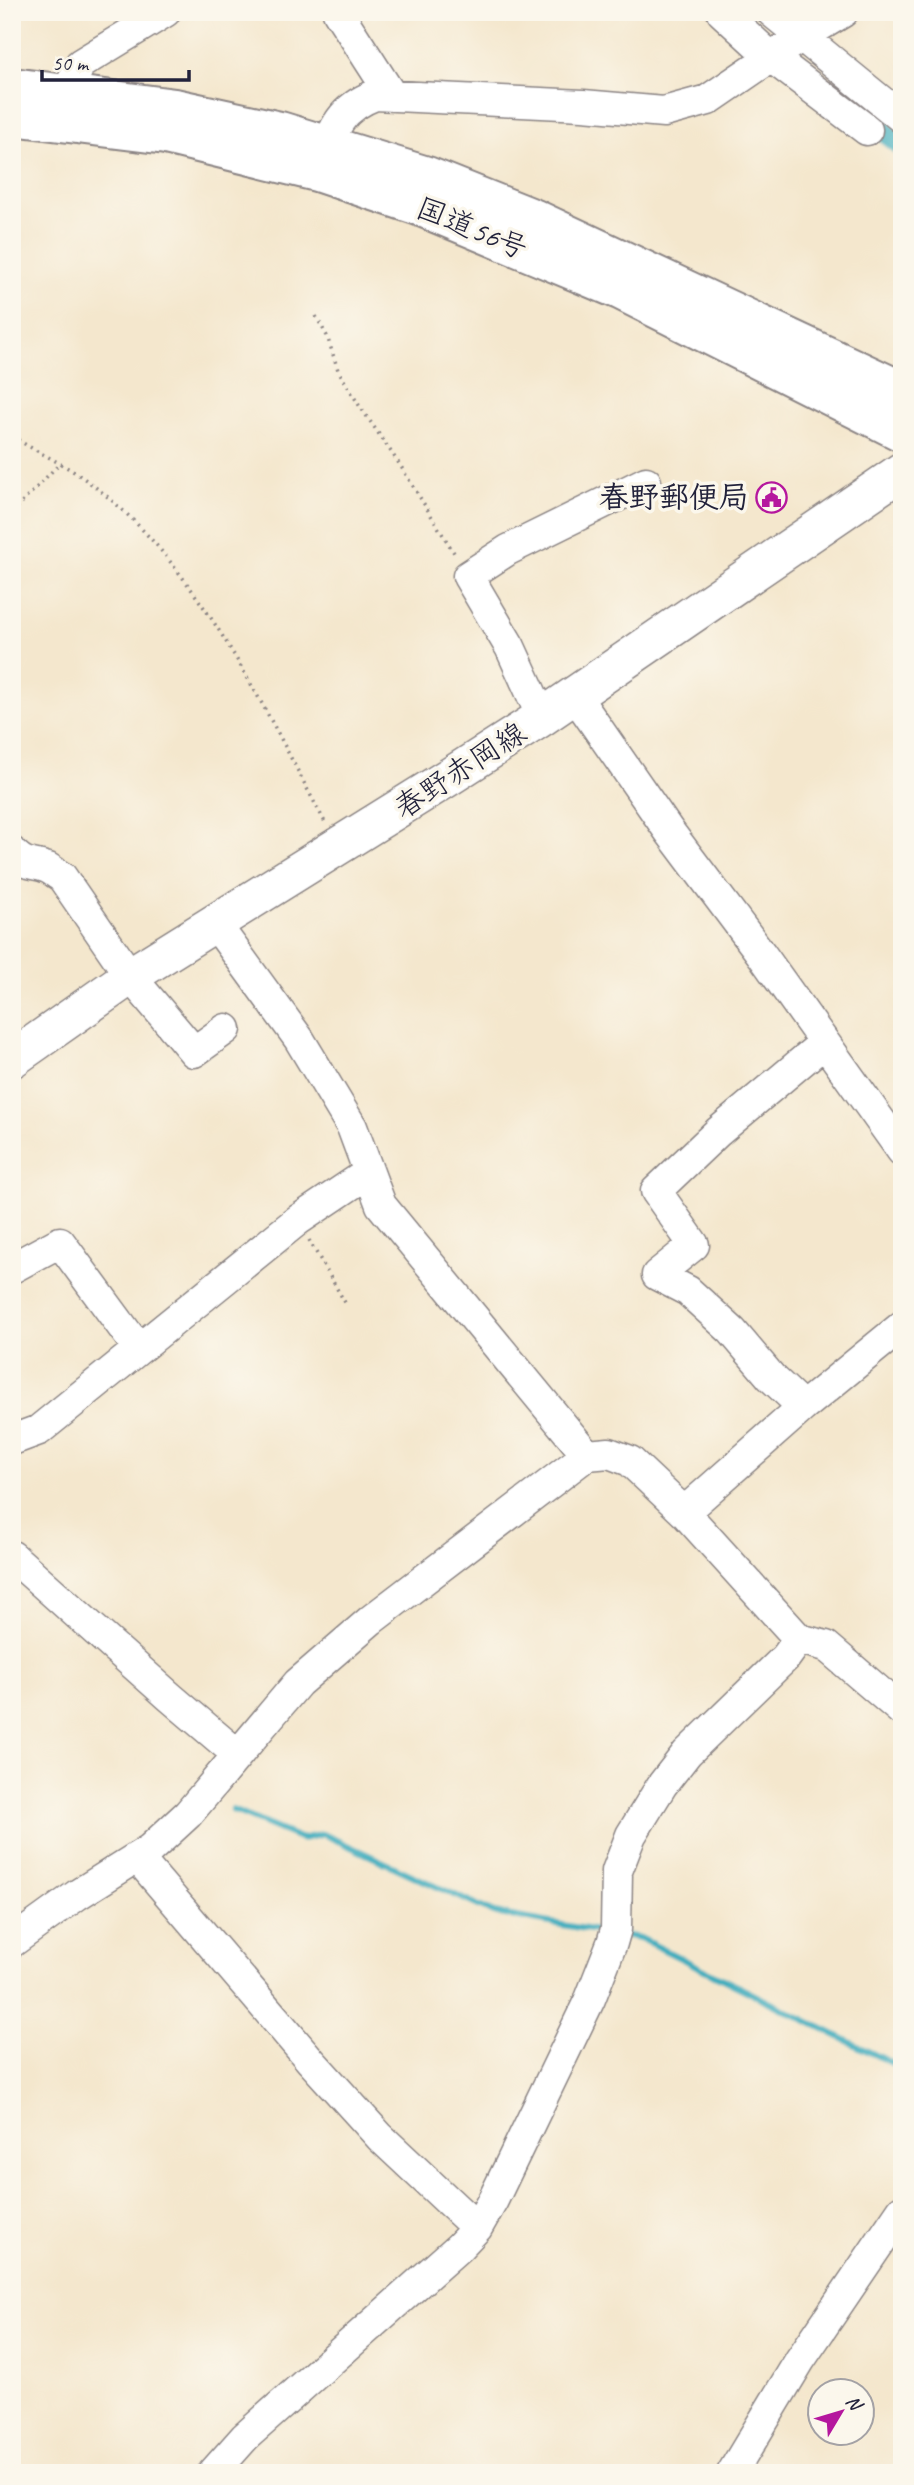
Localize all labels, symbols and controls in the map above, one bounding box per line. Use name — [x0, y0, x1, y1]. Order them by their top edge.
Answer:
scale bar — [42, 38, 189, 82]
text: 50 m — [52, 50, 90, 76]
street label: 国道56号 — [411, 188, 533, 268]
place label: 春野郵便局 — [599, 478, 749, 516]
public building icon: 春野郵便局 — [755, 480, 789, 514]
street label: 春野赤岡線 — [387, 713, 533, 827]
north arrow — [806, 2376, 876, 2446]
text: N — [841, 2390, 869, 2417]

